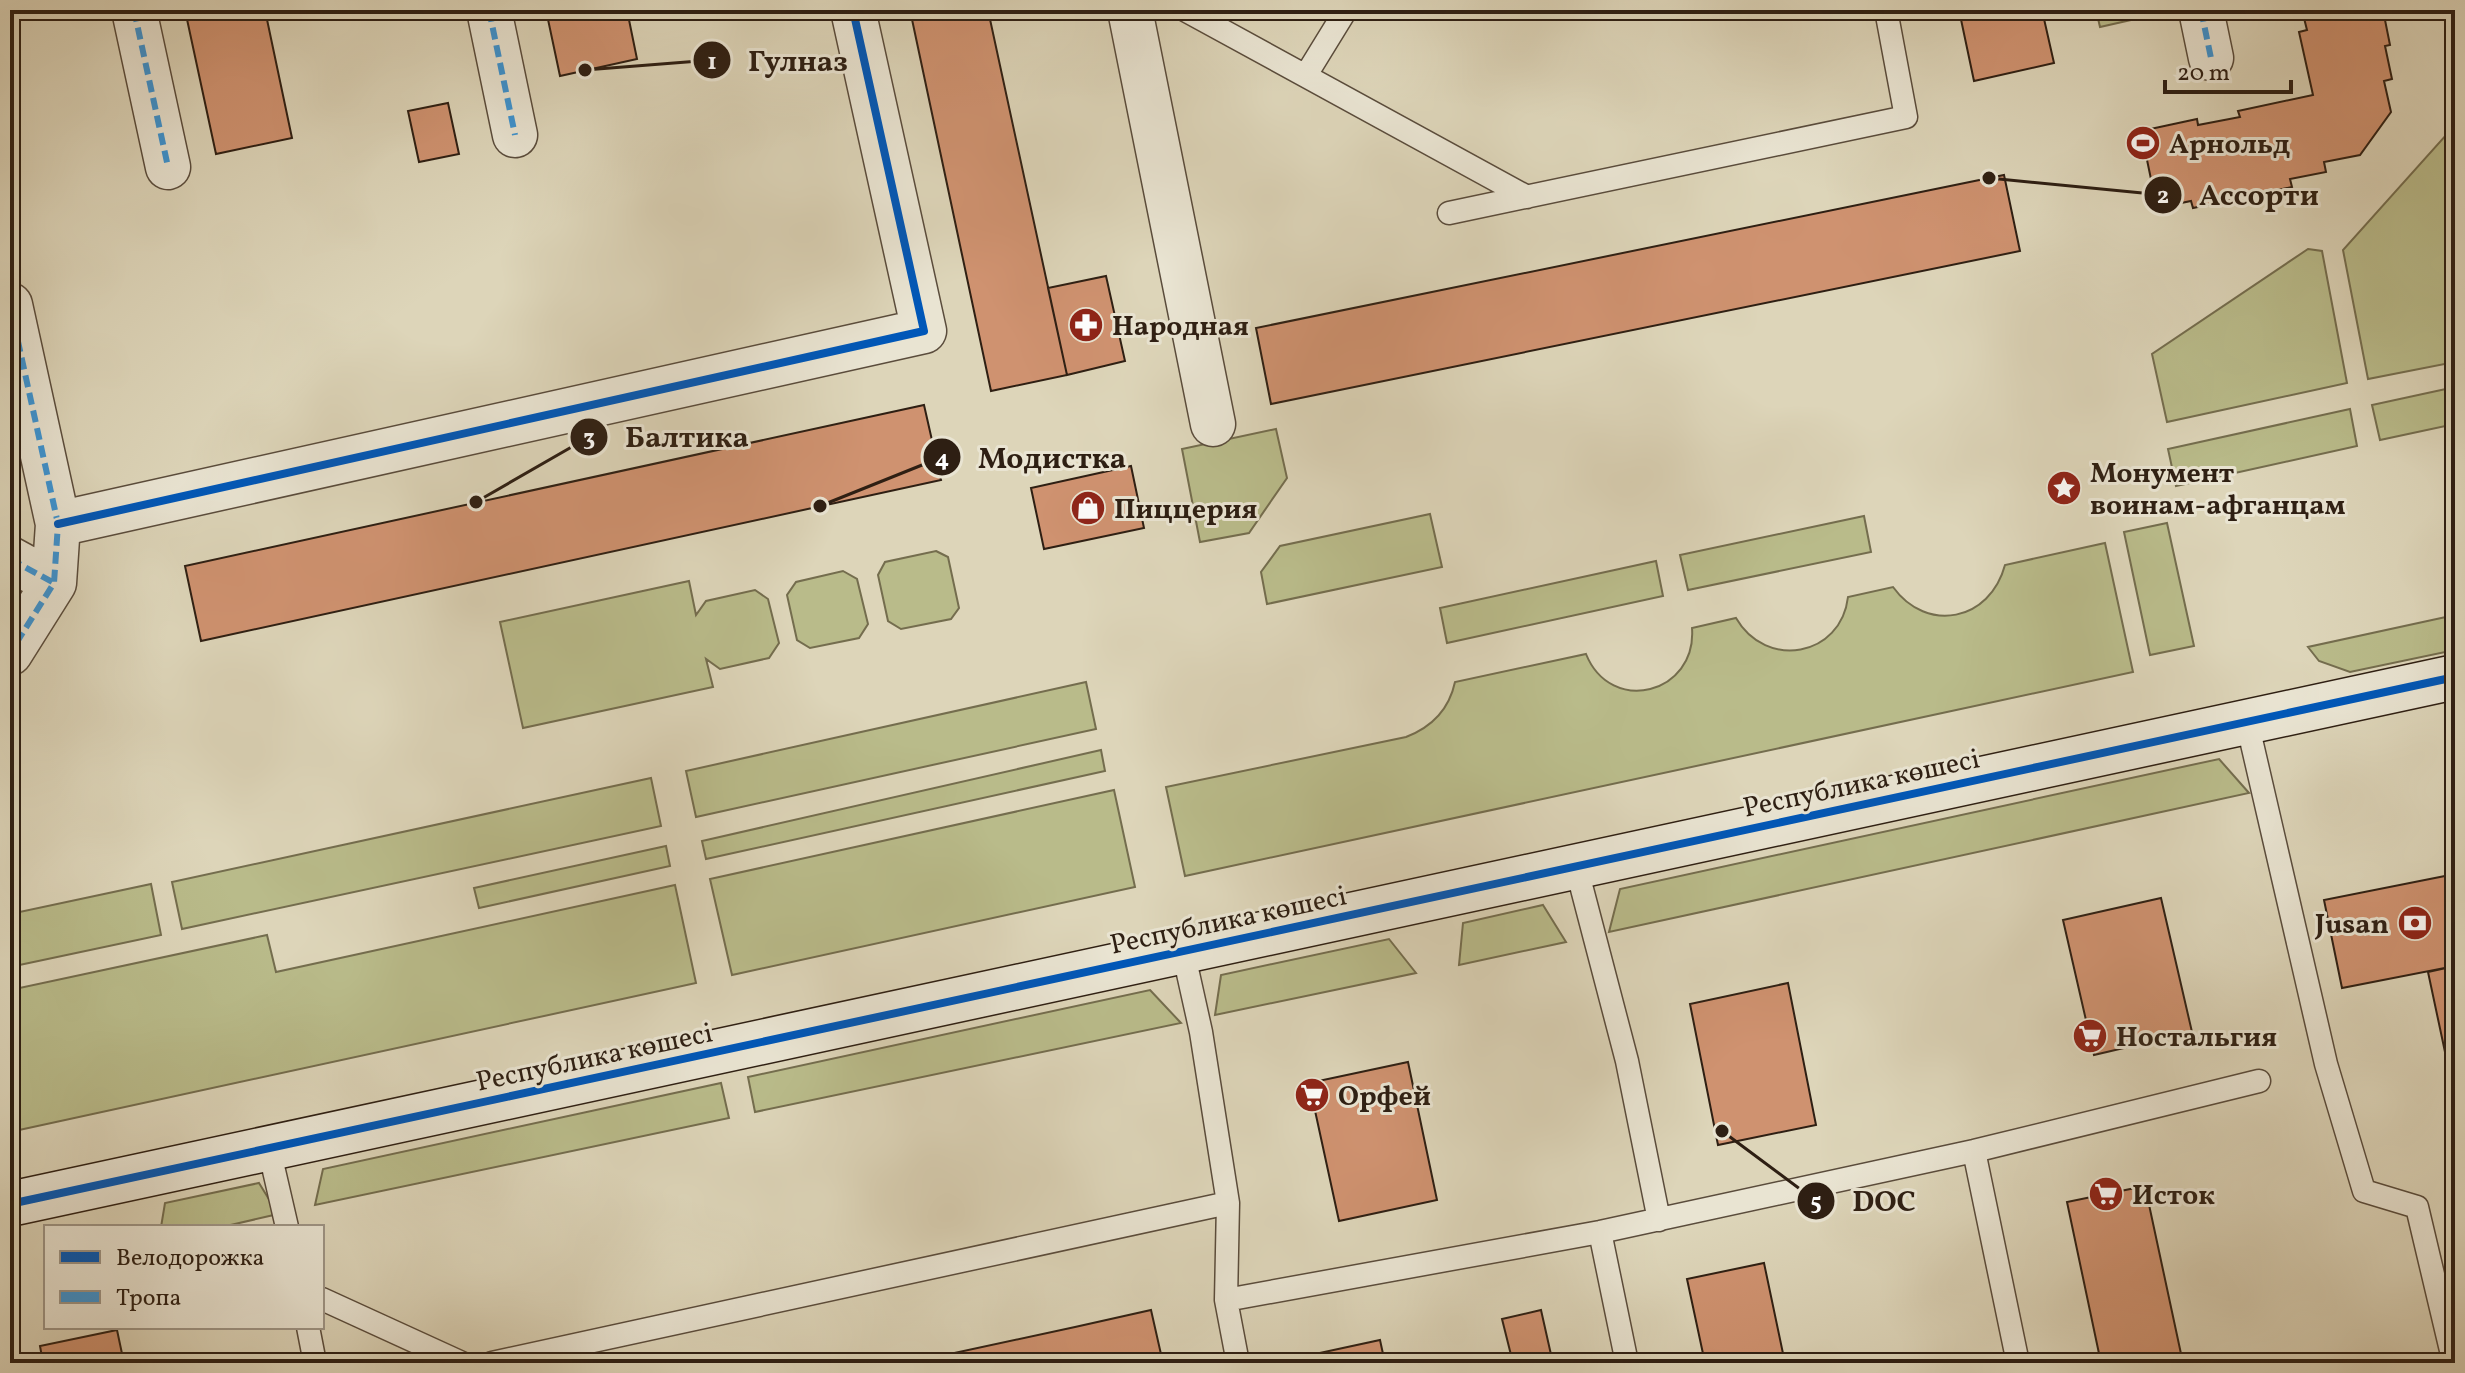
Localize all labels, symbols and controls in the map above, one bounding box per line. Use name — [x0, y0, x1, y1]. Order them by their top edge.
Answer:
callout: Гулназ — [692, 33, 864, 87]
text: Гулназ — [748, 42, 848, 84]
scale bar — [2165, 44, 2291, 94]
text: 1 — [707, 46, 717, 80]
text: 20 m — [2177, 57, 2230, 91]
sports icon: Арнольд — [2124, 124, 2162, 162]
place label: Арнольд — [2169, 126, 2290, 165]
callout: Ассорти — [2143, 168, 2335, 222]
text: Ассорти — [2199, 176, 2319, 218]
text: 2 — [2157, 180, 2169, 214]
pharmacy icon: Народная — [1067, 306, 1105, 344]
place label: Народная — [1112, 308, 1249, 347]
callout: Балтика — [569, 410, 765, 464]
text: Балтика — [625, 418, 749, 460]
text: 3 — [583, 422, 595, 456]
callout: Модистка — [922, 430, 1142, 484]
text: Модистка — [978, 439, 1126, 481]
text: 4 — [935, 443, 949, 477]
place label: Монумент воинам-афганцам — [2090, 455, 2345, 526]
place icon: Монумент воинам-афганцам — [2045, 469, 2083, 507]
shop icon: Пиццерия — [1069, 489, 1107, 527]
place label: Пиццерия — [1114, 491, 1258, 530]
street label: Республика көшесі — [1740, 740, 1984, 829]
street label: Республика көшесі — [1107, 877, 1351, 966]
bank icon: Jusan — [2396, 904, 2434, 942]
place label: Jusan — [2314, 906, 2389, 945]
street label: Республика көшесі — [473, 1014, 717, 1103]
supermarket icon: Ностальгия — [2071, 1017, 2109, 1055]
place label: Ностальгия — [2116, 1019, 2277, 1058]
supermarket icon: Орфей — [1293, 1076, 1331, 1114]
place label: Орфей — [1338, 1078, 1431, 1117]
callout: DOC — [1796, 1174, 1932, 1228]
supermarket icon: Исток — [2087, 1175, 2125, 1213]
place label: Исток — [2132, 1177, 2215, 1216]
text: DOC — [1852, 1182, 1916, 1224]
text: 5 — [1810, 1186, 1822, 1220]
legend — [44, 1225, 324, 1329]
text: Велодорожка — [116, 1242, 264, 1276]
text: Тропа — [116, 1282, 182, 1316]

